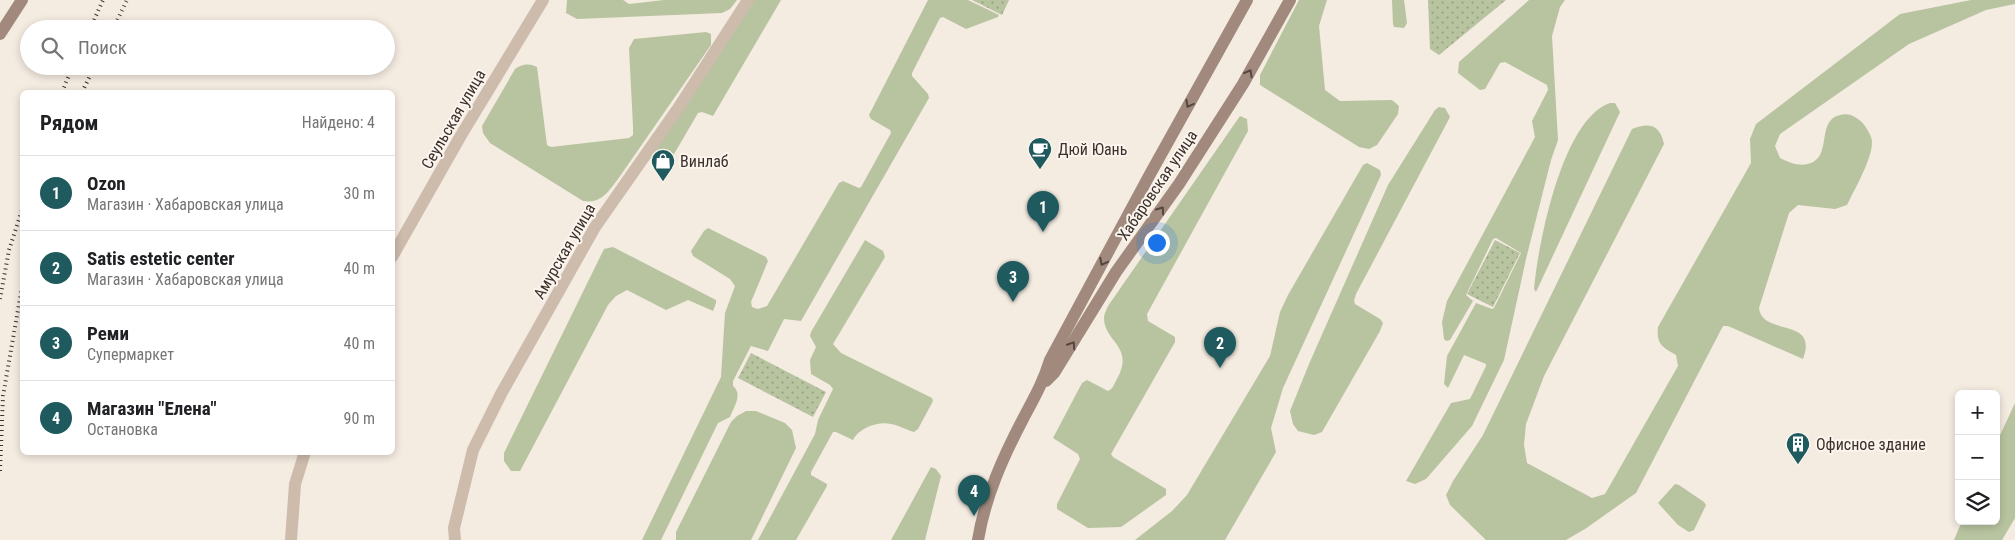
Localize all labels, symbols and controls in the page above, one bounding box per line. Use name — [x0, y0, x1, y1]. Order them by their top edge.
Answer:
search box — [20, 20, 395, 75]
icon: search — [38, 34, 66, 62]
text: Поиск — [78, 36, 127, 59]
street label: Сеульская улица — [417, 66, 490, 172]
one-way arrow — [1243, 70, 1253, 79]
one-way arrow — [1186, 98, 1196, 107]
text: Рядом — [40, 111, 99, 135]
text: Найдено: 4 — [302, 113, 375, 132]
street label: Хабаровская улица — [1114, 127, 1201, 244]
cafe icon: Дюй Юань — [1027, 136, 1053, 170]
place label: Дюй Юань — [1058, 140, 1127, 159]
shop icon: Винлаб — [650, 148, 676, 182]
place label: Винлаб — [680, 152, 729, 171]
text: Ozon — [87, 172, 126, 195]
text: 1 — [52, 184, 60, 203]
text: 30 m — [343, 184, 375, 203]
pin: 1 — [1027, 191, 1059, 232]
text: Магазин · Хабаровская улица — [87, 195, 284, 214]
street label: Амурская улица — [529, 200, 599, 302]
one-way arrow — [1155, 206, 1164, 215]
your location — [1144, 230, 1170, 256]
text: Satis estetic center — [87, 247, 235, 270]
one-way arrow — [1099, 256, 1109, 265]
text: 2 — [52, 259, 60, 278]
text: 40 m — [343, 259, 375, 278]
pin: 3 — [997, 261, 1029, 302]
text: Магазин · Хабаровская улица — [87, 270, 284, 289]
text: Реми — [87, 322, 129, 345]
pin: 2 — [1204, 327, 1236, 368]
text: 3 — [52, 334, 60, 353]
text: 40 m — [343, 334, 375, 353]
one-way arrow — [1066, 342, 1075, 351]
text: Супермаркет — [87, 345, 174, 364]
map controls — [1955, 390, 2000, 525]
button: + — [1955, 390, 2000, 435]
text: Магазин "Елена" — [87, 397, 217, 420]
text: 4 — [52, 409, 60, 428]
text: 90 m — [343, 409, 375, 428]
text: Остановка — [87, 420, 158, 439]
building icon: Офисное здание — [1785, 431, 1811, 465]
place label: Офисное здание — [1816, 435, 1926, 454]
button: − — [1955, 435, 2000, 480]
pin: 4 — [958, 475, 990, 516]
button: layers — [1955, 480, 2000, 525]

